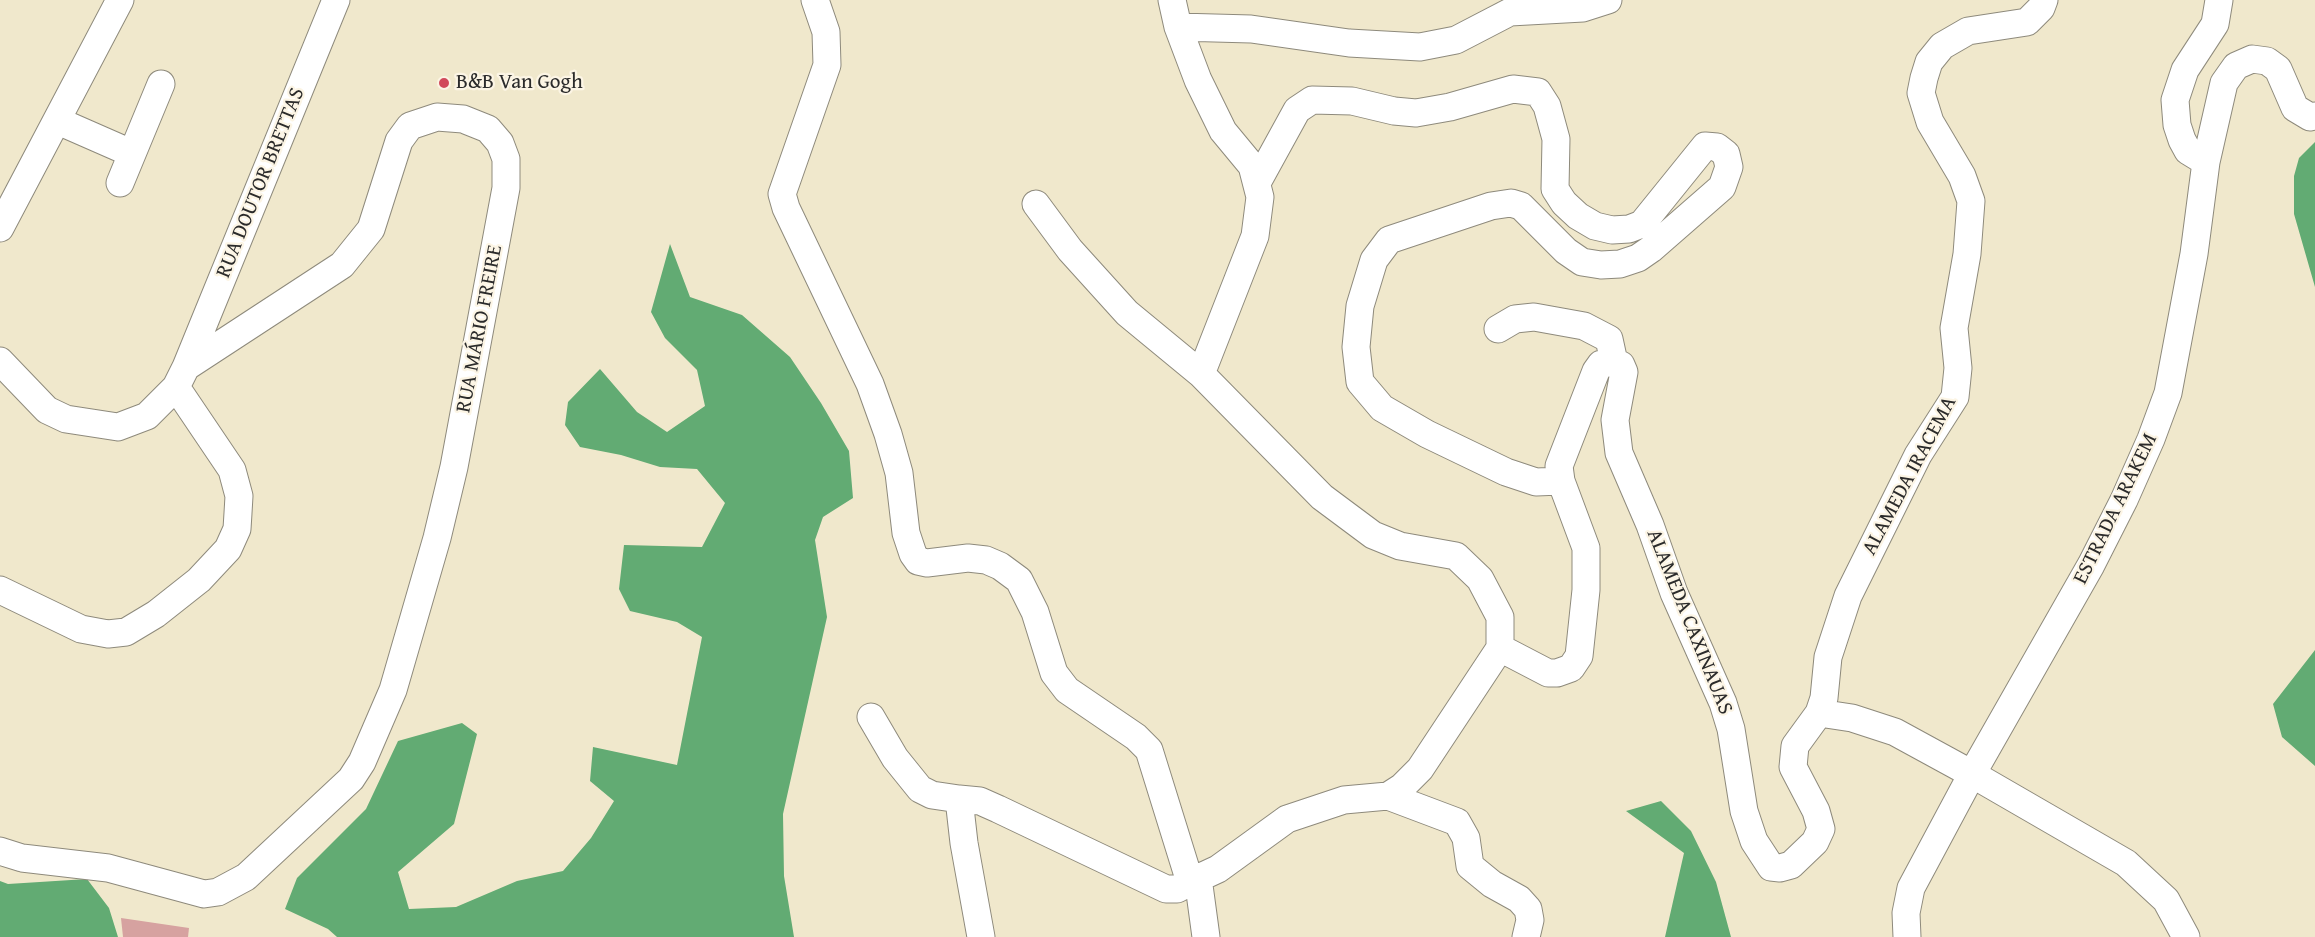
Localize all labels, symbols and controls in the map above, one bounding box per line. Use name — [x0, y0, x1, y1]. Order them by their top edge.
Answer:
place label: B&B Van Gogh — [456, 70, 583, 96]
marker: B&B Van Gogh — [437, 76, 451, 90]
street label: RUA DOUTOR BRETTAS — [211, 84, 311, 282]
street label: RUA MÁRIO FREIRE — [451, 243, 509, 415]
street label: ALAMEDA IRACEMA — [1858, 392, 1962, 560]
street label: ESTRADA ARAKEM — [2069, 429, 2163, 589]
street label: ALAMEDA CAXINAUAS — [1640, 526, 1738, 718]

